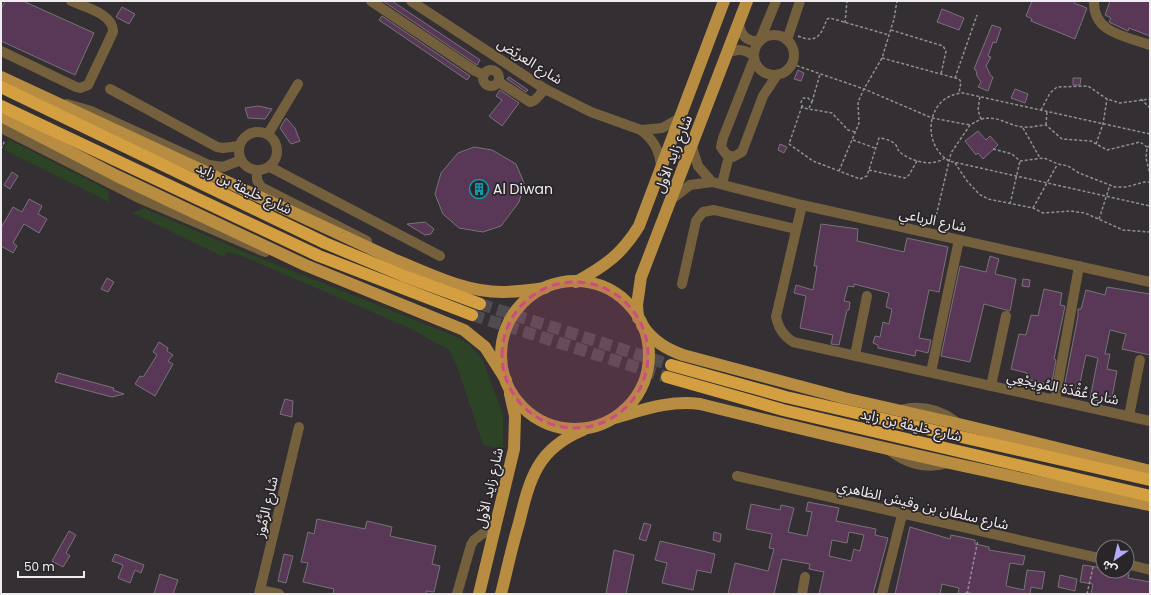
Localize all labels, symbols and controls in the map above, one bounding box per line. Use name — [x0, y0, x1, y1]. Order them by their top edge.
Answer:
street label: شارع العريّض — [493, 33, 566, 90]
street label: شارع زايد الأول — [649, 112, 698, 196]
street label: شارع خليفة بن زايد — [192, 157, 295, 220]
building icon: Al Diwan — [468, 178, 490, 200]
place label: Al Diwan — [493, 179, 553, 199]
street label: شارع الرباعي — [897, 203, 969, 238]
street label: شارع عُقْدَة المُوِيجْعِي — [1005, 366, 1121, 411]
street label: شارع خليفة بن زايد — [858, 404, 964, 447]
street label: شارع زايد الأول — [470, 446, 509, 530]
street label: شارع الرُّمُوز — [249, 474, 284, 541]
street label: شارع سلطان بن وقيش الظاهري — [835, 475, 1011, 536]
north arrow — [1095, 539, 1135, 579]
scale bar — [18, 553, 84, 579]
text: ش — [1099, 556, 1120, 578]
text: 50 m — [24, 558, 55, 575]

